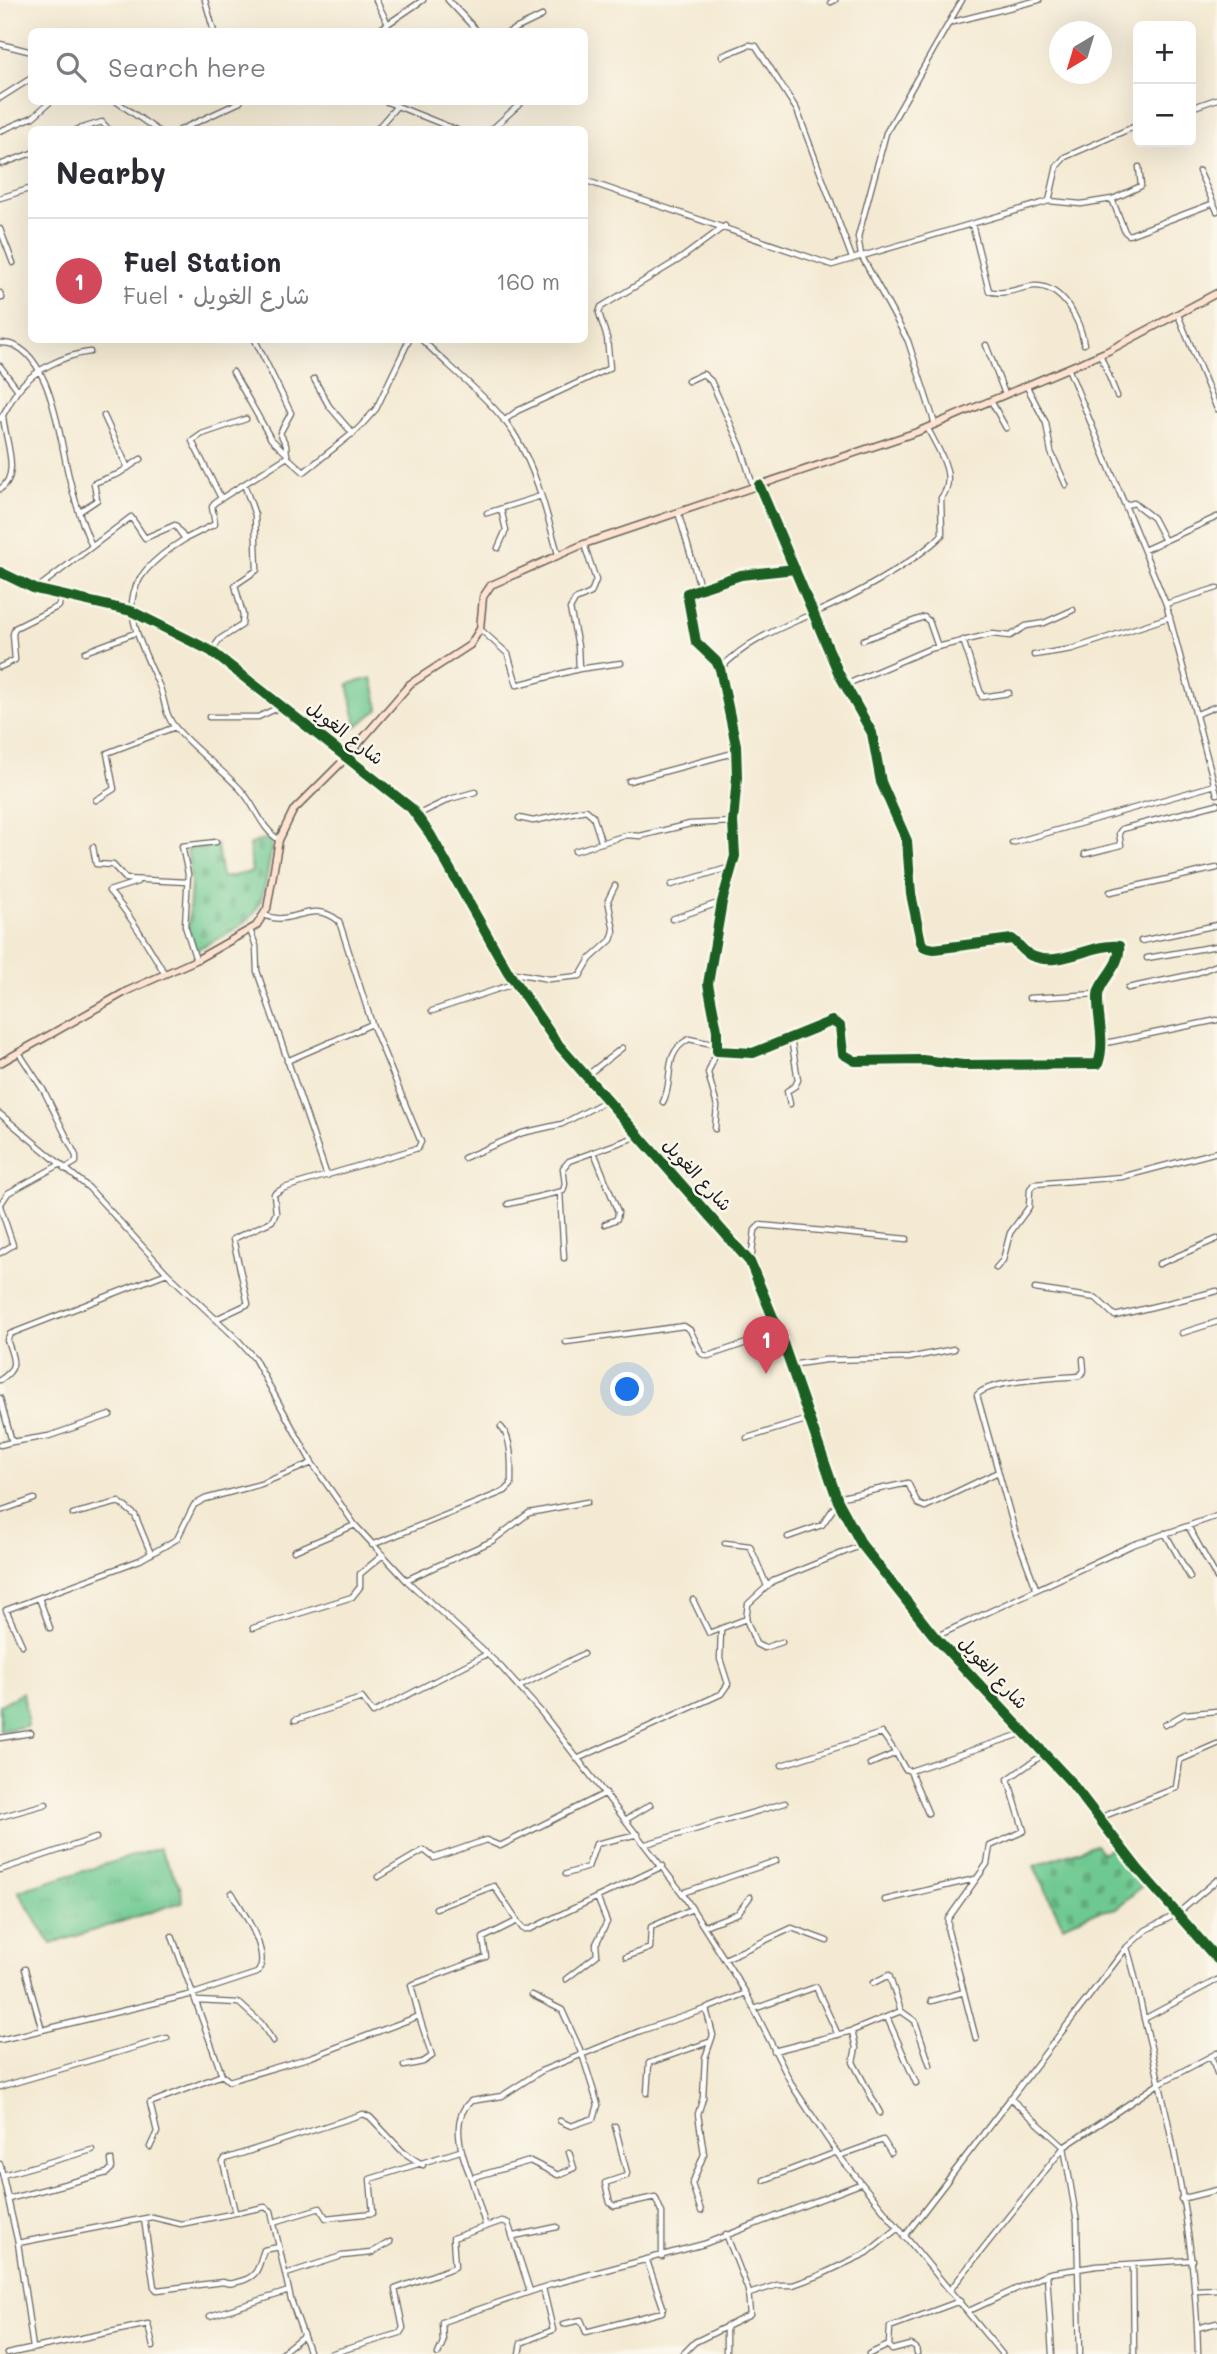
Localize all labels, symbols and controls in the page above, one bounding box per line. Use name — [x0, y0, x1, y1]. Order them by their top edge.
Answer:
north arrow — [1049, 21, 1112, 84]
map controls — [1133, 21, 1196, 147]
button: + — [1133, 21, 1196, 84]
search box — [28, 28, 588, 105]
icon: search — [52, 48, 90, 86]
text: Search here — [108, 50, 266, 84]
button: − — [1133, 84, 1196, 147]
text: Nearby — [56, 152, 166, 192]
text: Fuel Station — [123, 245, 281, 279]
text: 1 — [74, 266, 84, 296]
text: 160 m — [496, 266, 560, 296]
text: Fuel · شارع الغويل — [123, 280, 310, 310]
street label: شارع الغويل — [302, 695, 389, 771]
street label: شارع الغويل — [657, 1133, 738, 1217]
pin: 1 — [743, 1316, 789, 1374]
your location — [610, 1372, 644, 1406]
street label: شارع الغويل — [953, 1631, 1034, 1715]

